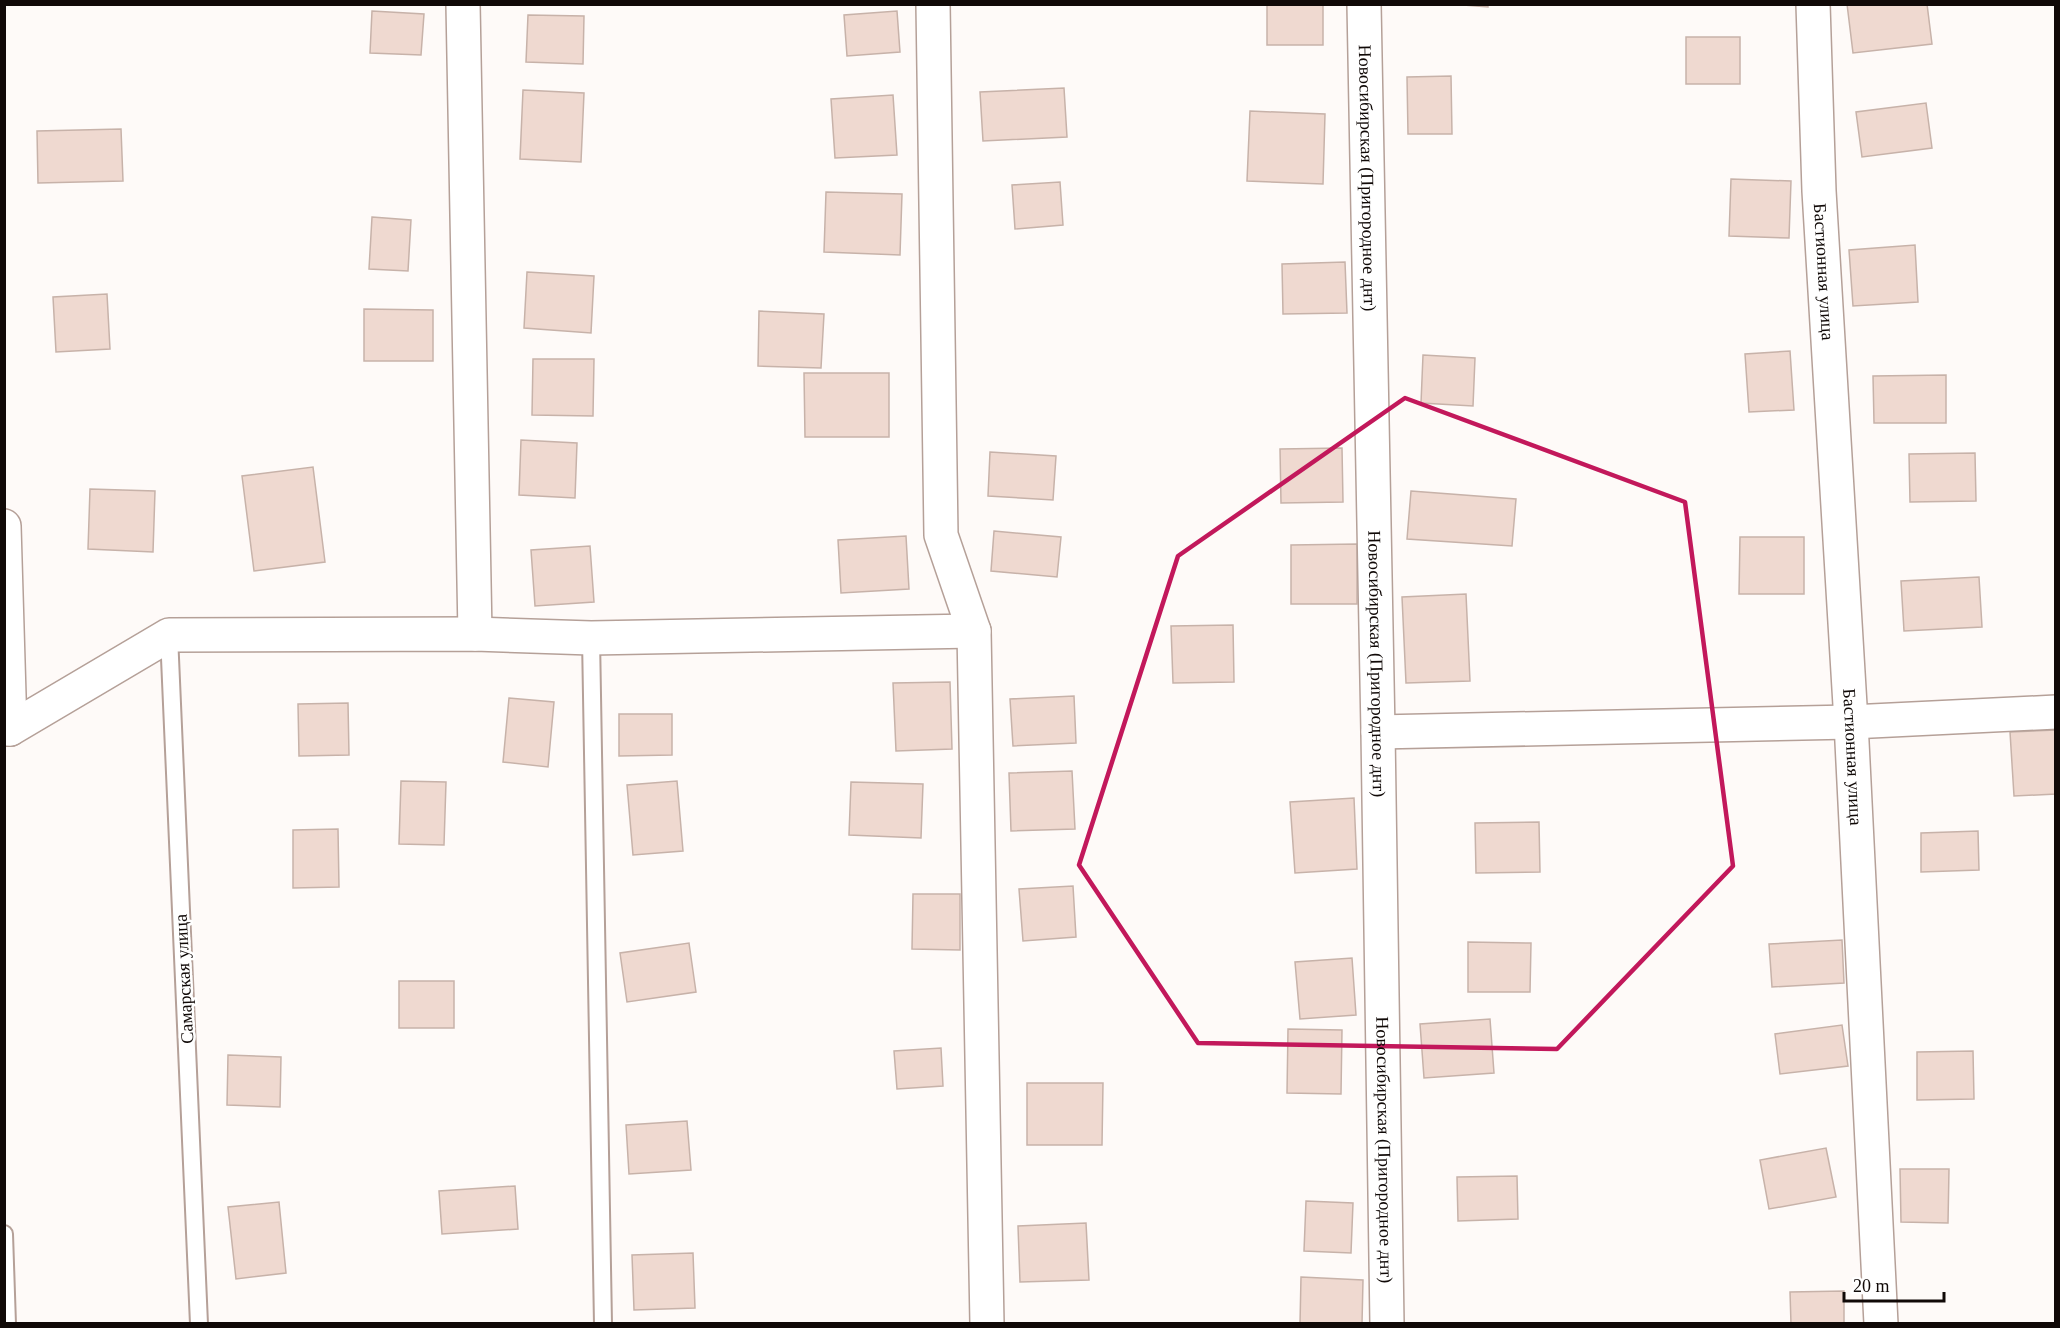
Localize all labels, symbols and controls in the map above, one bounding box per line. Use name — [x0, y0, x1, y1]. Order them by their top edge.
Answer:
street label: Новосибирская (Пригородное днт) — [1355, 44, 1380, 312]
street label: Бастионная улица — [1810, 203, 1838, 341]
street label: Новосибирская (Пригородное днт) — [1364, 530, 1389, 797]
street label: Бастионная улица — [1839, 688, 1866, 826]
street label: Самарская улица — [171, 914, 197, 1044]
street label: Новосибирская (Пригородное днт) — [1372, 1016, 1396, 1283]
scale bar — [1844, 1265, 1944, 1303]
text: 20 m — [1853, 1276, 1890, 1296]

